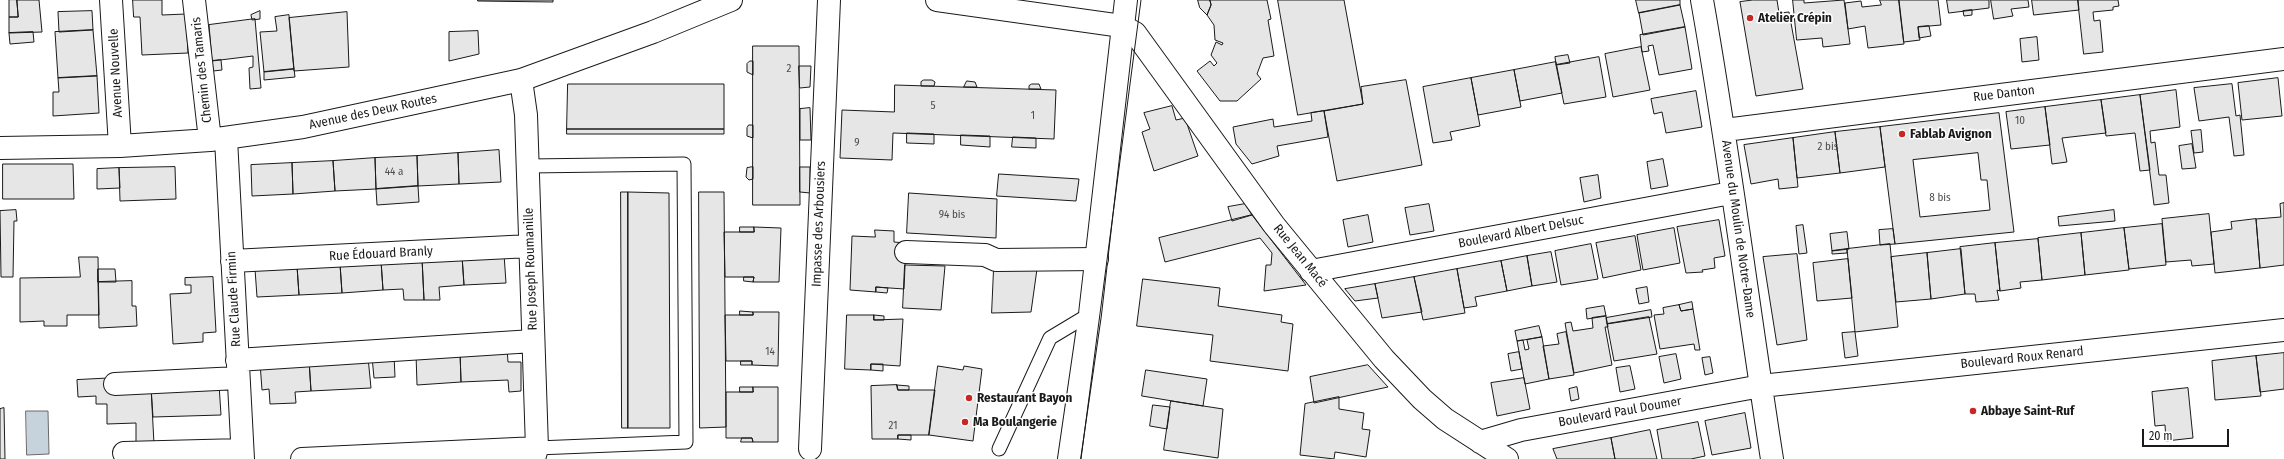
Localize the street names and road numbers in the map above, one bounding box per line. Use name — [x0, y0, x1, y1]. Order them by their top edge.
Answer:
street label: Chemin des Tamaris — [189, 16, 215, 124]
street label: Avenue Nouvelle — [106, 28, 126, 118]
street label: Rue Danton — [1972, 82, 2036, 106]
street label: Avenue des Deux Routes — [308, 91, 438, 133]
street label: Avenue du Moulin de Notre-Dame — [1718, 139, 1758, 319]
street label: Impasse des Arbousiers — [809, 161, 829, 287]
street label: Rue Joseph Roumanille — [521, 207, 541, 331]
street label: Boulevard Albert Delsuc — [1457, 212, 1585, 252]
street label: Rue Jean Macé — [1270, 221, 1330, 291]
street label: Rue Édouard Branly — [329, 243, 433, 265]
street label: Rue Claude Firmin — [224, 251, 244, 347]
street label: Boulevard Roux Renard — [1960, 344, 2084, 372]
street label: Boulevard Paul Doumer — [1557, 394, 1683, 430]

